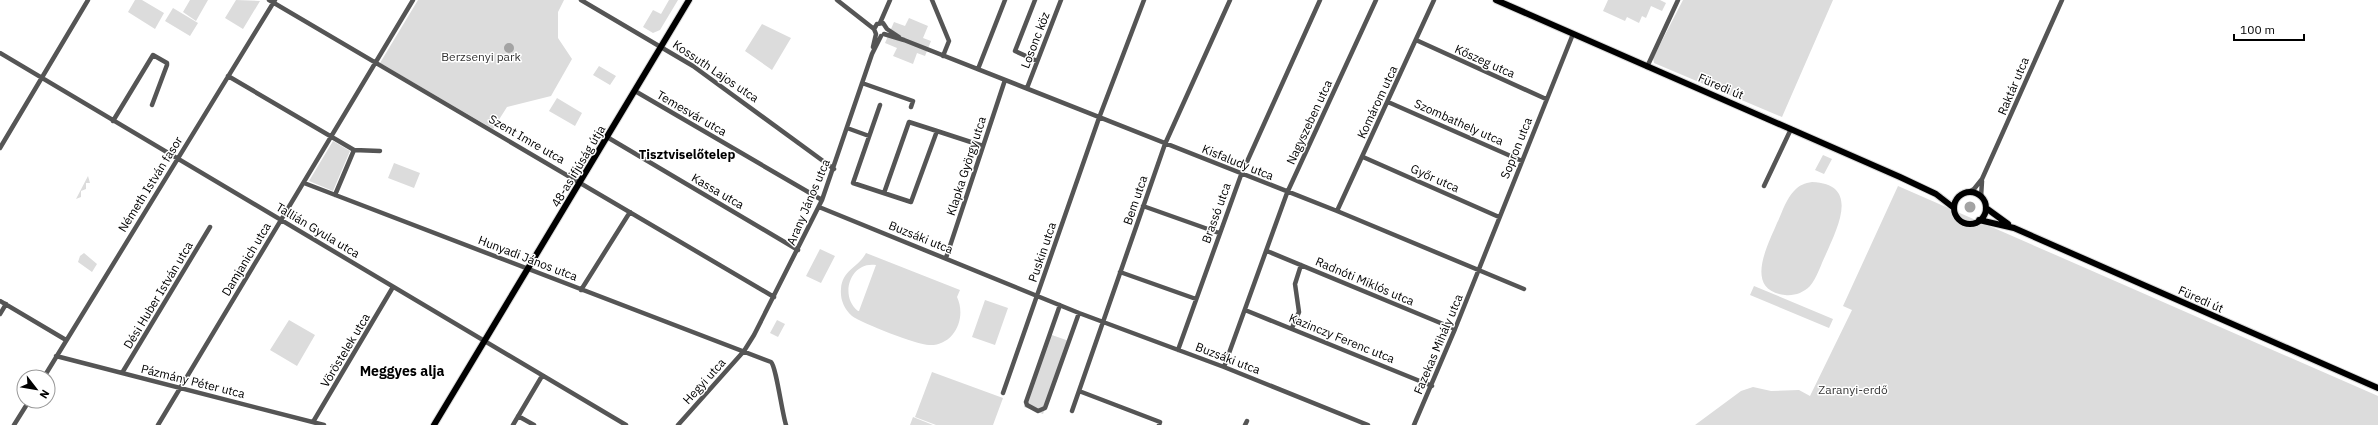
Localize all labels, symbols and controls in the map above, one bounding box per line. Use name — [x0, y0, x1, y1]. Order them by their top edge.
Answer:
street label: Losonc köz — [1017, 9, 1053, 70]
scale bar — [2234, 16, 2304, 42]
text: 100 m — [2240, 22, 2275, 37]
street label: Kossuth Lajos utca — [670, 37, 762, 106]
street label: Kőszeg utca — [1453, 41, 1518, 81]
park label: Berzsenyi park — [441, 49, 521, 64]
street label: Raktár utca — [1994, 54, 2032, 117]
street label: Komárom utca — [1354, 63, 1401, 141]
street label: Füredi út — [1696, 70, 1746, 102]
street label: Nagyszeben utca — [1283, 77, 1335, 167]
street label: Temesvár utca — [654, 87, 730, 139]
street label: Szombathely utca — [1412, 96, 1506, 149]
street label: Szent Imre utca — [486, 111, 568, 167]
street label: Klapka György utca — [943, 114, 989, 218]
street label: Sopron utca — [1497, 115, 1535, 181]
street label: 48-as ifjúság útja — [548, 122, 609, 210]
street label: Németh István fasor — [115, 133, 186, 235]
street label: Kisfaludy utca — [1200, 141, 1277, 183]
district label: Tisztviselőtelep — [639, 146, 735, 163]
street label: Arany János utca — [783, 156, 833, 247]
street label: Győr utca — [1408, 161, 1462, 196]
street label: Kassa utca — [689, 170, 747, 212]
street label: Bem utca — [1120, 173, 1151, 227]
street label: Brassó utca — [1198, 180, 1234, 245]
street label: Tallián Gyula utca — [273, 199, 363, 261]
street label: Buzsáki utca — [887, 217, 956, 257]
street label: Damjanich utca — [218, 219, 274, 299]
street label: Puskin utca — [1025, 220, 1059, 284]
street label: Hunyadi János utca — [476, 232, 580, 284]
street label: Dési Huber István utca — [120, 238, 196, 351]
street label: Radnóti Miklós utca — [1313, 253, 1417, 309]
street label: Füredi út — [2176, 282, 2226, 316]
street label: Fazekas Mihály utca — [1410, 291, 1466, 396]
street label: Vöröstelek utca — [317, 310, 373, 390]
street label: Kazinczy Ferenc utca — [1287, 310, 1398, 366]
street label: Buzsáki utca — [1194, 339, 1263, 377]
street label: Hegyi utca — [679, 354, 729, 407]
street label: Pázmány Péter utca — [139, 361, 247, 401]
district label: Meggyes alja — [360, 362, 444, 380]
north arrow — [16, 369, 56, 409]
park label: Zaranyi-erdő — [1818, 382, 1888, 397]
text: N — [37, 387, 53, 401]

